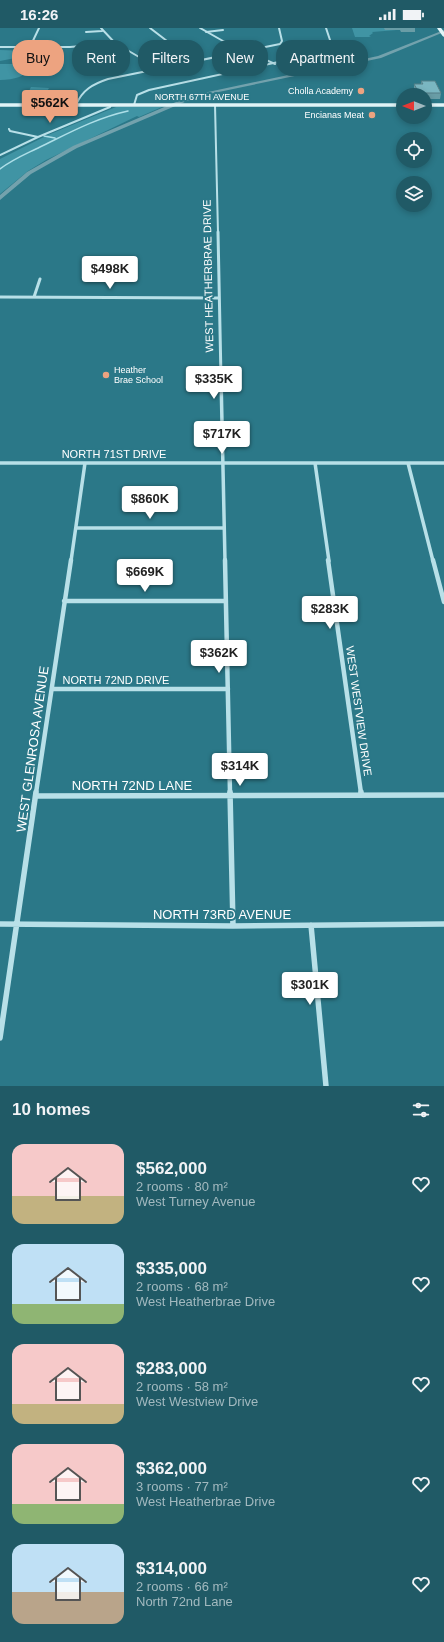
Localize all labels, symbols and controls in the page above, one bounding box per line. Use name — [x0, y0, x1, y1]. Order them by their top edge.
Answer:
text: 16:26 — [20, 6, 58, 23]
chip: Buy — [12, 40, 64, 76]
chip: Rent — [72, 40, 130, 76]
chip: Filters — [138, 40, 204, 76]
chip: New — [212, 40, 268, 76]
chip: Apartment — [276, 40, 368, 76]
place label: Cholla Academy — [288, 86, 353, 96]
marker: Cholla Academy — [356, 86, 366, 96]
north arrow — [396, 88, 432, 124]
map controls — [396, 88, 432, 212]
pin: $562K — [22, 90, 78, 124]
street label: NORTH 67TH AVENUE — [155, 92, 249, 102]
text: $562K — [31, 95, 69, 110]
place label: Encianas Meat — [304, 110, 364, 120]
marker: Encianas Meat — [367, 110, 377, 120]
button: locate — [396, 132, 432, 168]
button: layers — [396, 176, 432, 212]
street label: WEST HEATHERBRAE DRIVE — [201, 199, 215, 353]
pin: $498K — [82, 256, 138, 290]
text: $498K — [91, 261, 129, 276]
place label: Heather Brae School — [114, 365, 163, 385]
pin: $335K — [186, 366, 242, 400]
marker: Heather Brae School — [101, 370, 111, 380]
text: $335K — [195, 371, 233, 386]
pin: $717K — [194, 421, 250, 455]
text: $717K — [203, 426, 241, 441]
street label: NORTH 71ST DRIVE — [62, 448, 166, 460]
pin: $860K — [122, 486, 178, 520]
text: $860K — [131, 491, 169, 506]
pin: $669K — [117, 559, 173, 593]
text: $669K — [126, 564, 164, 579]
pin: $283K — [302, 596, 358, 630]
text: $283K — [311, 601, 349, 616]
pin: $362K — [191, 640, 247, 674]
text: $362K — [200, 645, 238, 660]
street label: WEST WESTVIEW DRIVE — [344, 645, 374, 777]
street label: WEST GLENROSA AVENUE — [13, 665, 52, 833]
street label: NORTH 72ND DRIVE — [63, 674, 169, 686]
pin: $314K — [212, 753, 268, 787]
text: $314K — [221, 758, 259, 773]
street label: NORTH 72ND LANE — [72, 778, 193, 793]
street label: NORTH 73RD AVENUE — [153, 907, 291, 922]
pin: $301K — [282, 972, 338, 1006]
text: $301K — [291, 977, 329, 992]
icon: filters — [410, 1099, 432, 1121]
text: 10 homes — [12, 1100, 90, 1119]
text: $562,000 — [136, 1159, 207, 1178]
icon: home — [44, 1160, 92, 1208]
icon: heart — [410, 1173, 432, 1195]
text: 2 rooms · 80 m² — [136, 1179, 228, 1194]
text: West Turney Avenue — [136, 1194, 255, 1209]
text: $335,000 — [136, 1259, 207, 1278]
icon: home — [44, 1260, 92, 1308]
icon: heart — [410, 1273, 432, 1295]
text: 2 rooms · 68 m² — [136, 1279, 228, 1294]
text: West Heatherbrae Drive — [136, 1294, 275, 1309]
text: $283,000 — [136, 1359, 207, 1378]
icon: home — [44, 1360, 92, 1408]
icon: heart — [410, 1373, 432, 1395]
text: 2 rooms · 58 m² — [136, 1379, 228, 1394]
text: West Westview Drive — [136, 1394, 258, 1409]
text: $362,000 — [136, 1459, 207, 1478]
icon: home — [44, 1460, 92, 1508]
icon: heart — [410, 1473, 432, 1495]
text: 3 rooms · 77 m² — [136, 1479, 228, 1494]
text: West Heatherbrae Drive — [136, 1494, 275, 1509]
text: $314,000 — [136, 1559, 207, 1578]
icon: home — [44, 1560, 92, 1608]
icon: heart — [410, 1573, 432, 1595]
text: 2 rooms · 66 m² — [136, 1579, 228, 1594]
text: North 72nd Lane — [136, 1594, 233, 1609]

